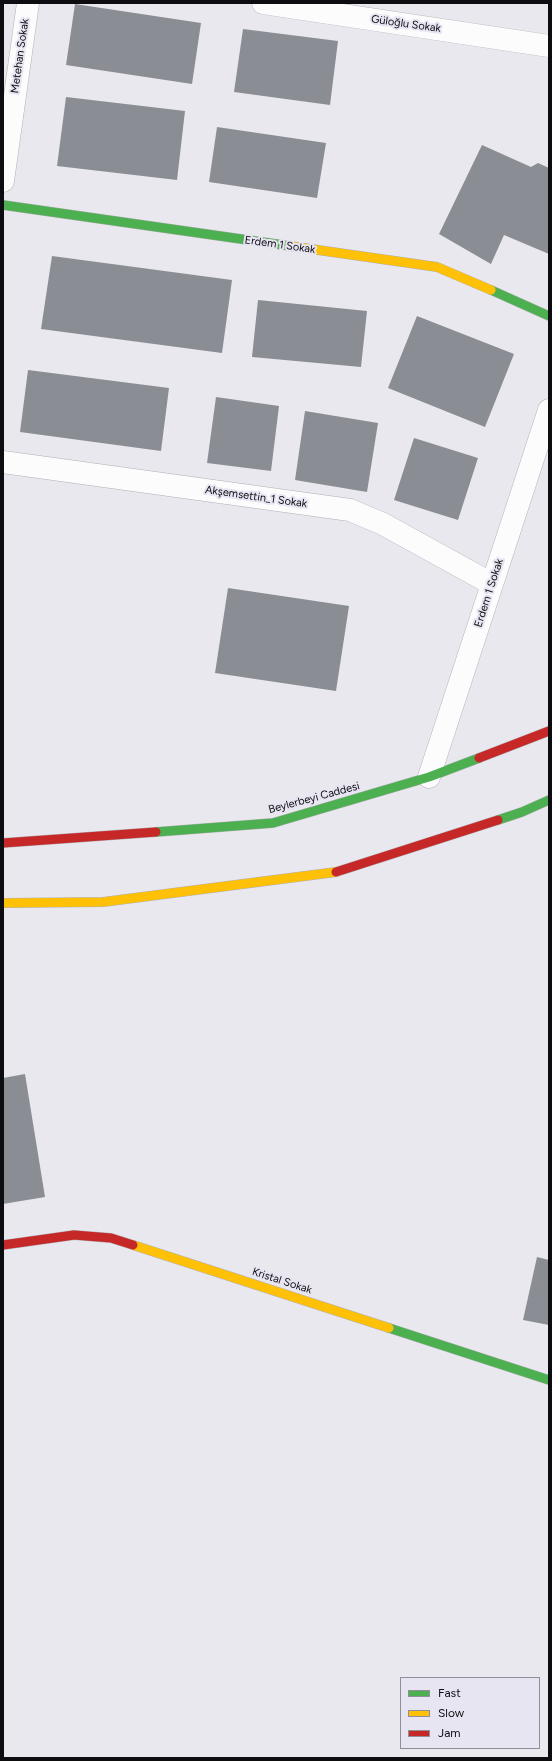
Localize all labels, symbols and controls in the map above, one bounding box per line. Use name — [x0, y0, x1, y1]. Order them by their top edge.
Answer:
street label: Güloğlu Sokak — [370, 13, 442, 35]
street label: Metehan Sokak — [8, 18, 32, 94]
street label: Erdem 1 Sokak — [244, 234, 316, 256]
street label: Akşemsettin_1 Sokak — [204, 483, 308, 511]
street label: Erdem 1 Sokak — [472, 557, 506, 629]
street label: Beylerbeyi Caddesi — [267, 779, 361, 817]
street label: Kristal Sokak — [250, 1265, 314, 1297]
legend — [400, 1677, 540, 1749]
text: Fast — [438, 1686, 461, 1700]
text: Slow — [438, 1706, 464, 1720]
text: Jam — [438, 1726, 461, 1740]

